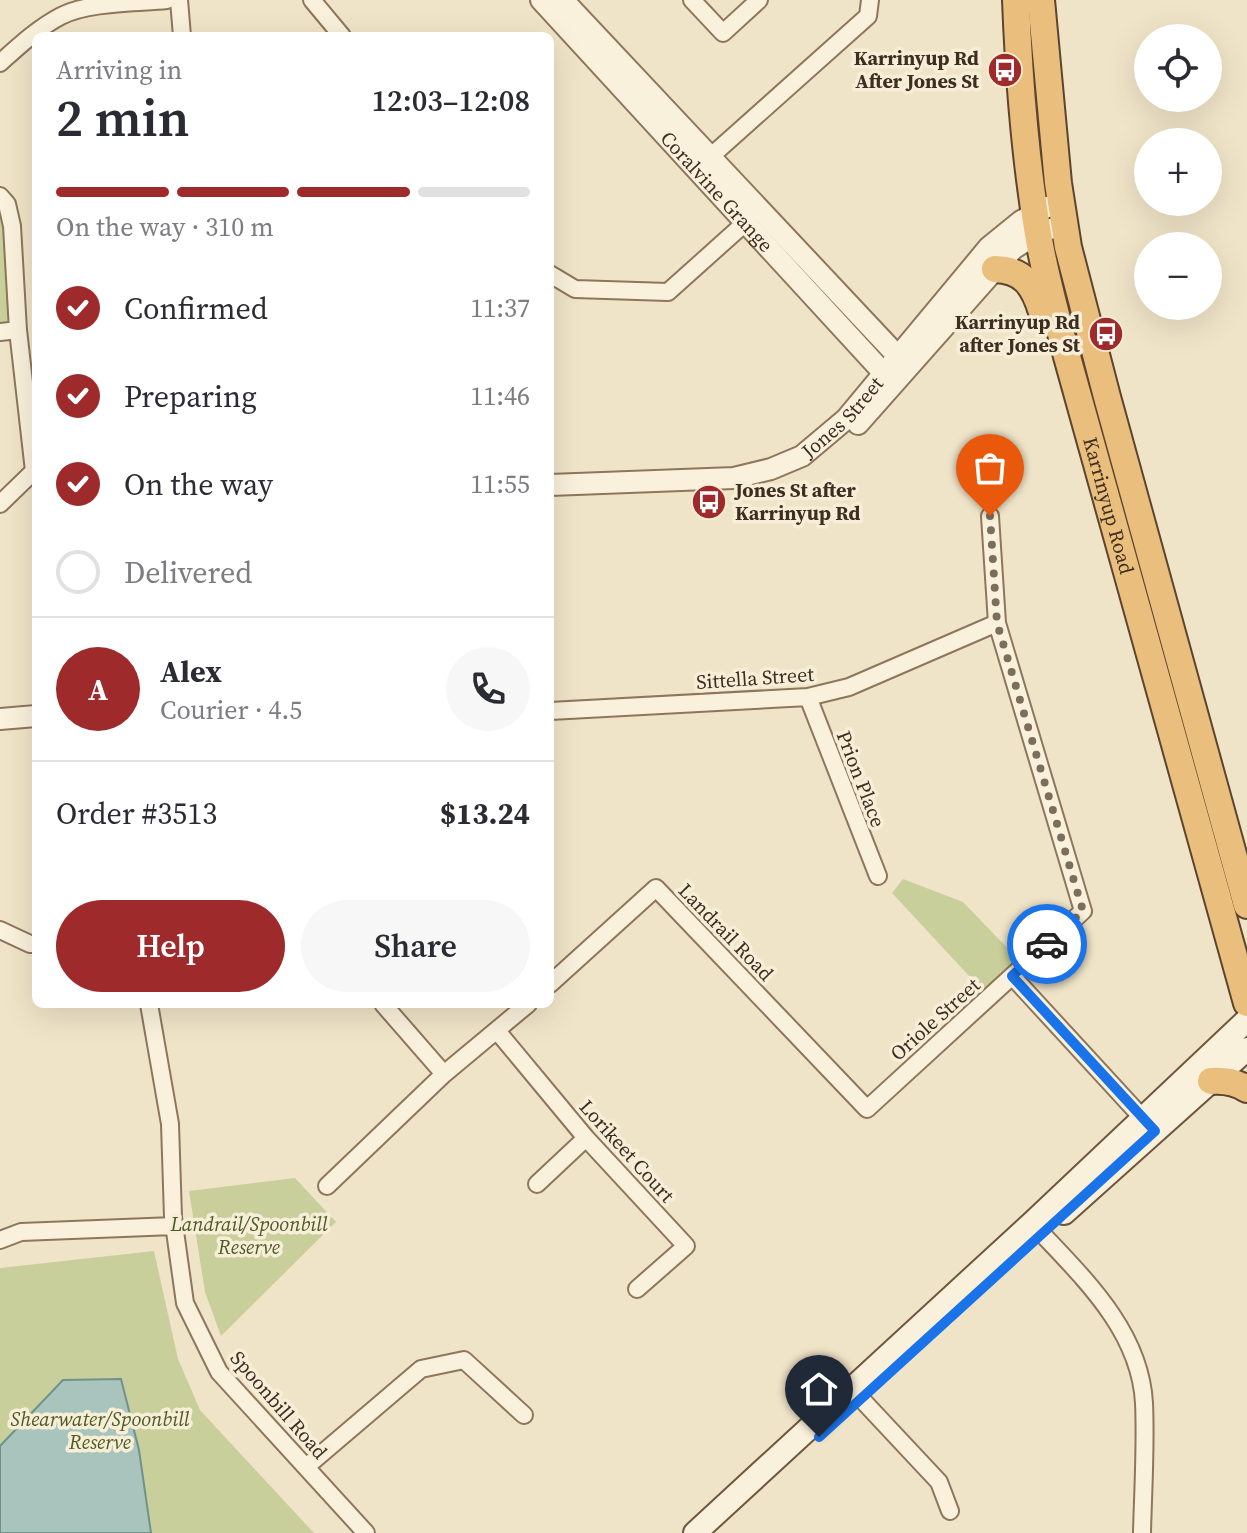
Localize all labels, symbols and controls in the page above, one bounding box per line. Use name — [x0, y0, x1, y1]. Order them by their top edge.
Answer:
map controls — [1134, 24, 1222, 320]
button: locate — [1134, 24, 1222, 112]
place label: Karrinyup Rd After Jones St — [854, 44, 980, 95]
bus stop icon: Karrinyup Rd After Jones St — [986, 51, 1024, 89]
text: Arriving in — [56, 52, 182, 88]
text: 12:03–12:08 — [371, 80, 530, 121]
text: 2 min — [56, 82, 189, 153]
street label: Coralvine Grange — [654, 125, 780, 258]
button: + — [1134, 128, 1222, 216]
text: On the way · 310 m — [56, 209, 274, 245]
button: − — [1134, 232, 1222, 320]
icon: check — [56, 286, 100, 330]
text: Confirmed — [124, 288, 268, 329]
text: 11:37 — [470, 290, 530, 326]
place label: Karrinyup Rd after Jones St — [955, 308, 1081, 359]
bus stop icon: Karrinyup Rd after Jones St — [1087, 315, 1125, 353]
street label: Jones Street — [795, 370, 890, 465]
icon: check — [56, 374, 100, 418]
text: Preparing — [124, 376, 257, 417]
text: 11:46 — [470, 378, 530, 414]
pin — [956, 434, 1024, 516]
street label: Karrinyup Road — [1076, 434, 1141, 578]
icon: bag — [968, 446, 1012, 490]
icon: check — [56, 462, 100, 506]
text: On the way — [124, 464, 273, 505]
text: 11:55 — [470, 466, 530, 502]
place label: Jones St after Karrinyup Rd — [733, 476, 860, 527]
bus stop icon: Jones St after Karrinyup Rd — [690, 483, 728, 521]
text: Delivered — [124, 552, 252, 593]
button: phone — [446, 647, 530, 731]
text: Alex — [160, 651, 222, 692]
street label: Sittella Street — [695, 660, 815, 696]
text: A — [88, 669, 108, 710]
text: Courier · 4.5 — [160, 692, 302, 728]
street label: Prion Place — [830, 727, 892, 831]
text: Order #3513 — [56, 793, 217, 834]
text: $13.24 — [440, 793, 530, 834]
street label: Landrail Road — [672, 877, 780, 987]
button: Help — [56, 900, 285, 992]
button: Share — [301, 900, 530, 992]
courier — [1007, 904, 1087, 984]
icon: car — [1025, 922, 1069, 966]
street label: Oriole Street — [884, 971, 986, 1067]
street label: Lorikeet Court — [573, 1093, 681, 1209]
park label: Landrail/Spoonbill Reserve — [169, 1210, 328, 1261]
street label: Spoonbill Road — [224, 1345, 334, 1466]
pin — [785, 1355, 853, 1437]
icon: home — [797, 1367, 841, 1411]
park label: Shearwater/Spoonbill Reserve — [11, 1405, 190, 1456]

